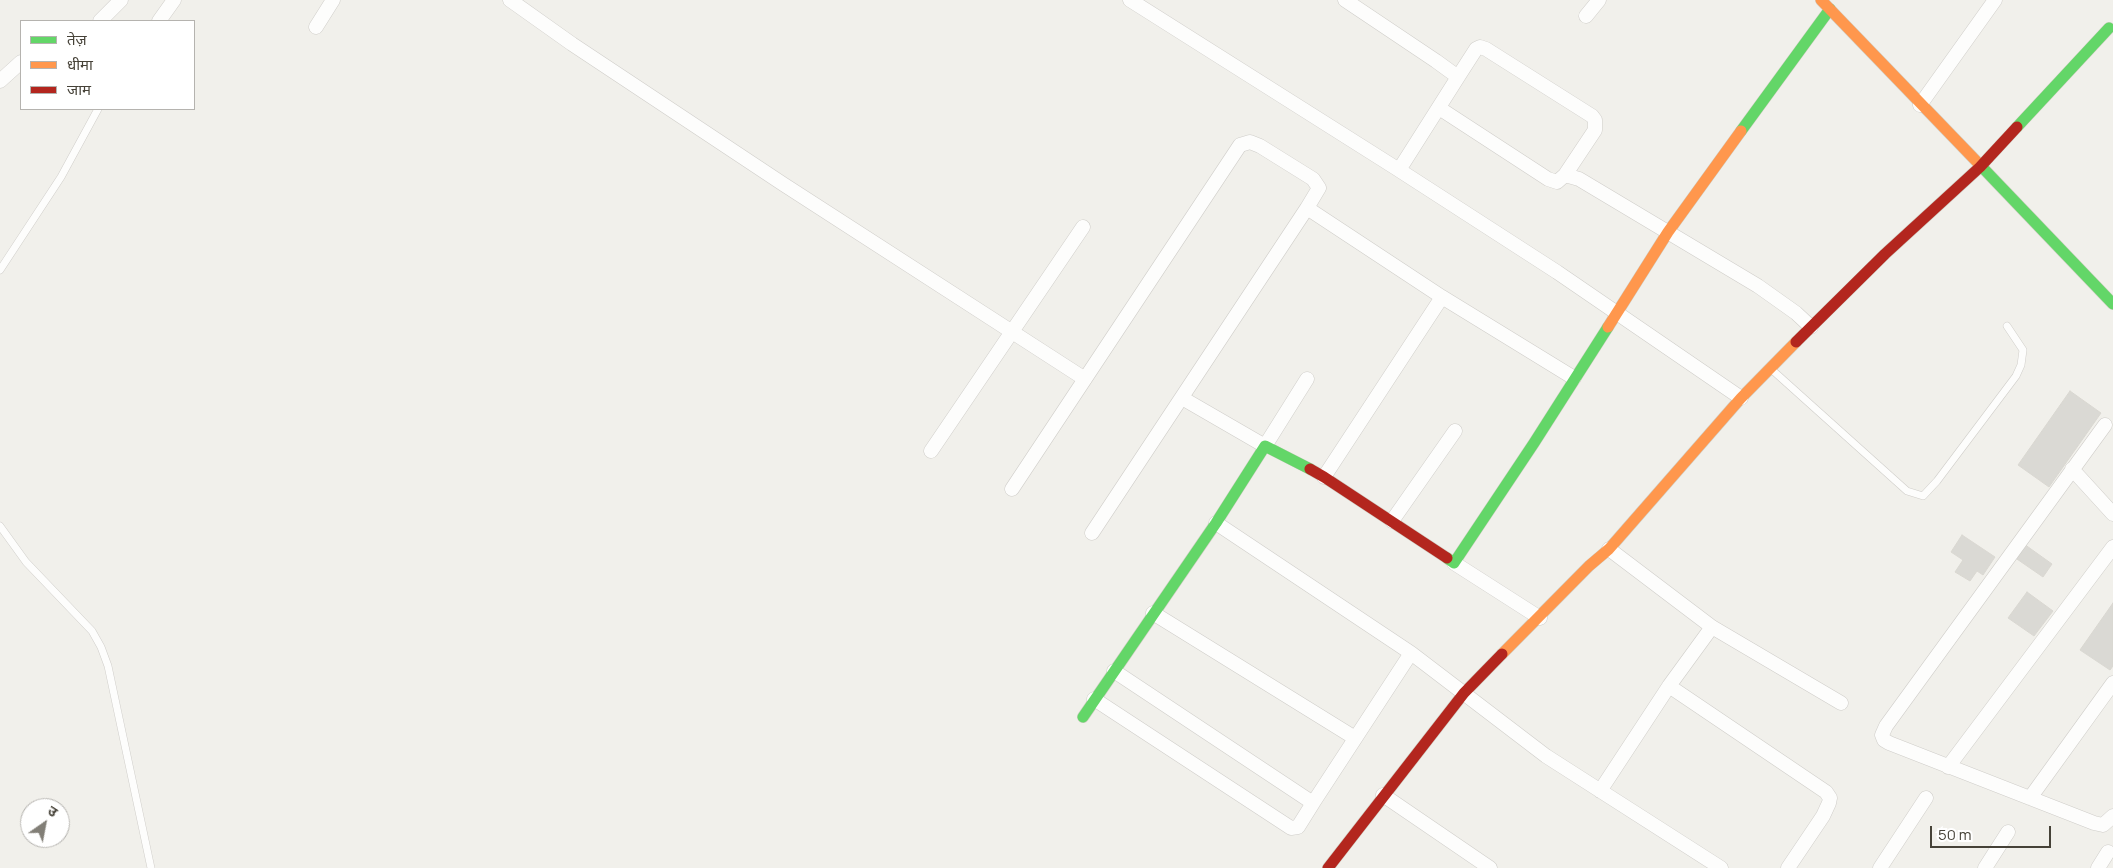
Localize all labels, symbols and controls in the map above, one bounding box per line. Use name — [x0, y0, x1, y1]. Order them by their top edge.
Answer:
legend — [20, 20, 195, 110]
text: तेज़ — [67, 29, 87, 50]
text: धीमा — [67, 54, 93, 75]
text: जाम — [67, 79, 91, 100]
north arrow — [20, 798, 70, 848]
text: उ — [44, 801, 62, 821]
scale bar — [1933, 816, 2054, 848]
text: 50 m — [1938, 824, 1972, 845]

